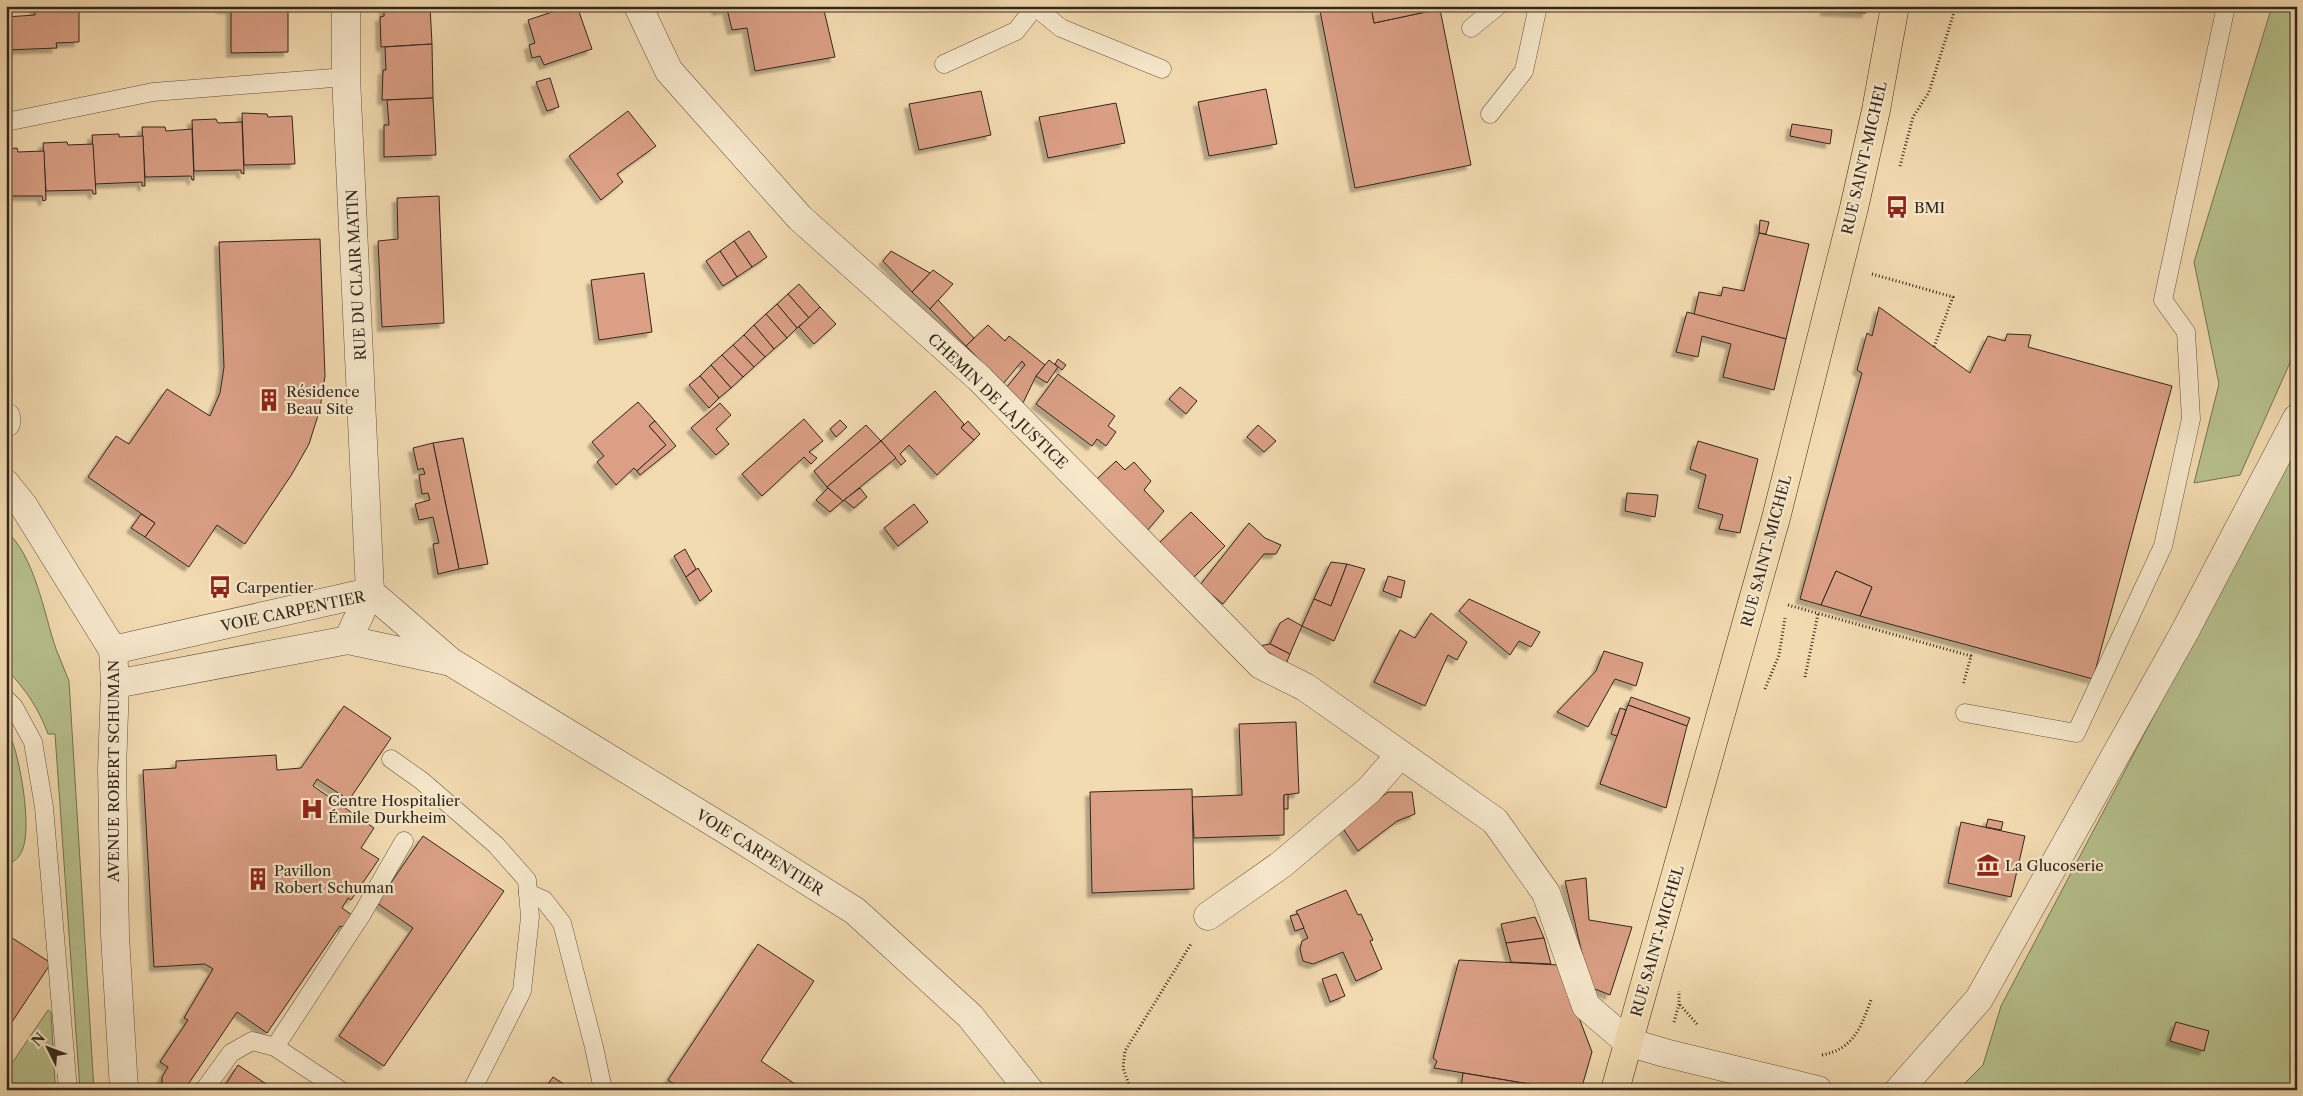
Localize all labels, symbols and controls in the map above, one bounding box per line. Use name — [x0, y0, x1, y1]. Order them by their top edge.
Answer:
street label: RUE SAINT-MICHEL — [1837, 79, 1891, 236]
street label: RUE DU CLAIR MATIN — [342, 189, 370, 361]
bus stop icon: BMI — [1884, 194, 1910, 220]
place label: BMI — [1914, 198, 1945, 217]
street label: CHEMIN DE LA JUSTICE — [924, 329, 1072, 473]
place label: Résidence Beau Site — [286, 382, 360, 418]
building icon: Résidence Beau Site — [256, 387, 282, 413]
street label: RUE SAINT-MICHEL — [1737, 473, 1795, 629]
bus stop icon: Carpentier — [207, 574, 233, 600]
place label: Carpentier — [236, 578, 314, 597]
street label: VOIE CARPENTIER — [218, 586, 368, 636]
street label: AVENUE ROBERT SCHUMAN — [104, 660, 123, 883]
place label: Centre Hospitalier Émile Durkheim — [328, 791, 461, 827]
hospital icon: Centre Hospitalier Émile Durkheim — [299, 796, 325, 822]
street label: VOIE CARPENTIER — [692, 804, 828, 900]
museum icon: La Glucoserie — [1975, 852, 2001, 878]
place label: La Glucoserie — [2005, 856, 2104, 875]
place label: Pavillon Robert Schuman — [274, 861, 394, 897]
street label: RUE SAINT-MICHEL — [1626, 863, 1688, 1019]
building icon: Pavillon Robert Schuman — [245, 866, 271, 892]
north arrow — [22, 1024, 72, 1074]
text: N — [28, 1029, 49, 1050]

